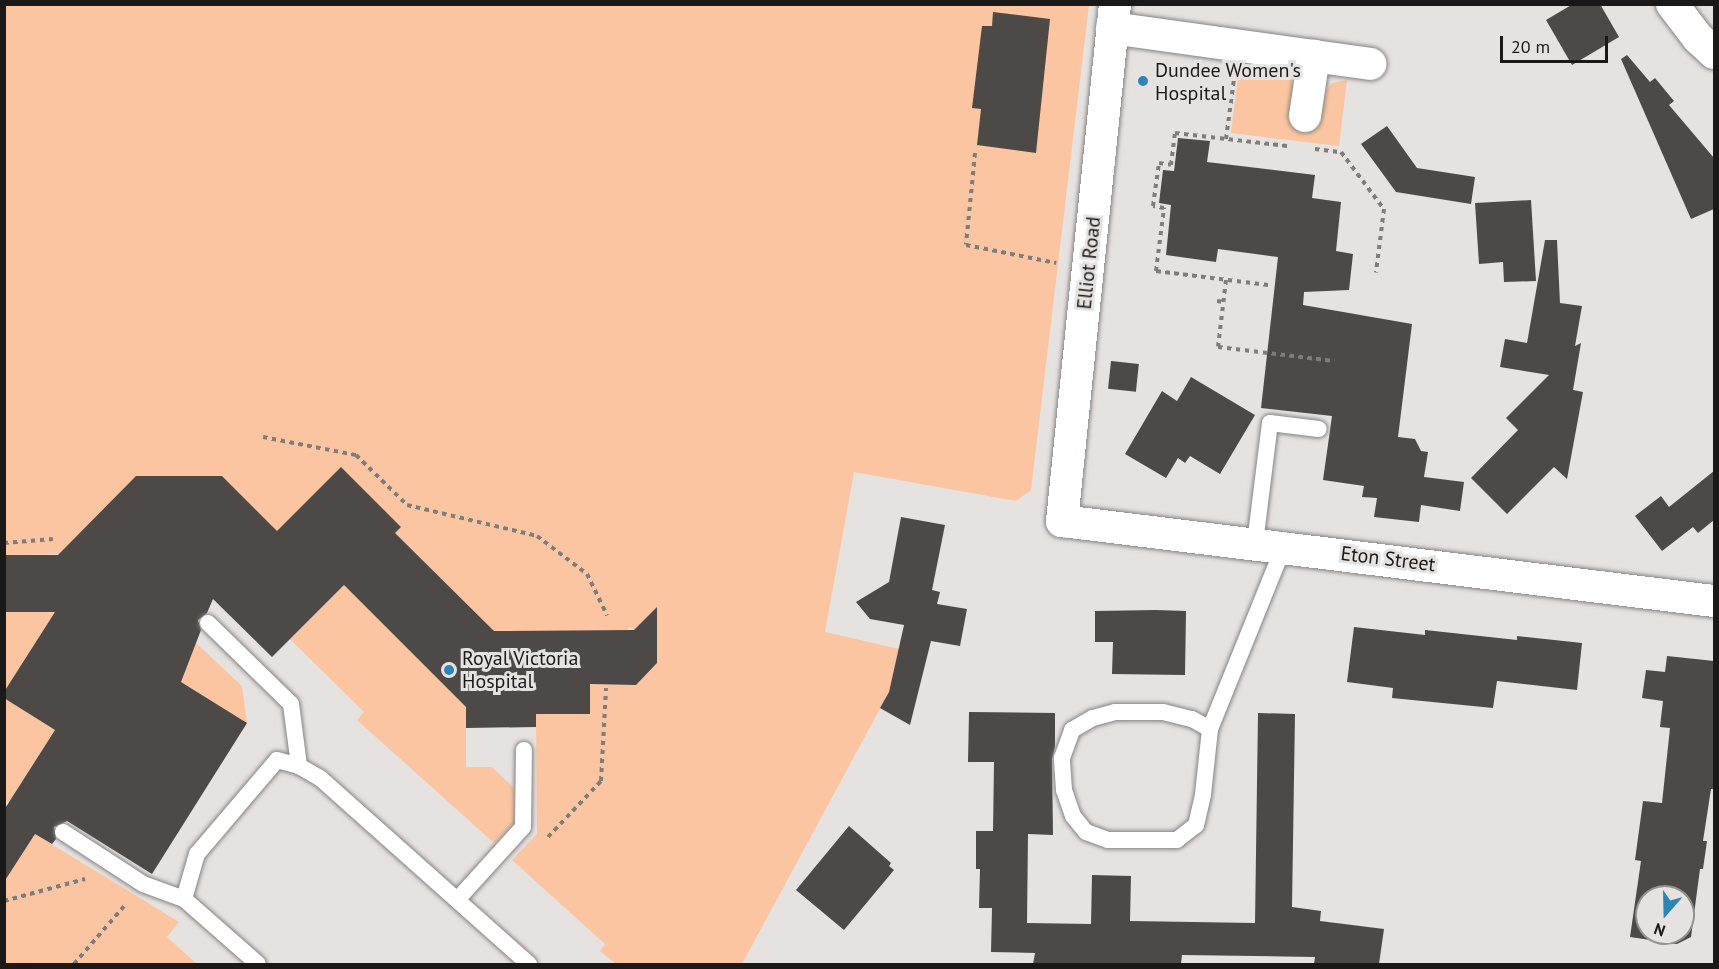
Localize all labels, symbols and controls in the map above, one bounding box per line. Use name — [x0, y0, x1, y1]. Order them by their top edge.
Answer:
scale bar — [1503, 24, 1611, 62]
text: 20 m — [1511, 35, 1550, 58]
place label: Dundee Women's Hospital — [1155, 58, 1301, 105]
marker: Dundee Women's Hospital — [1136, 74, 1150, 88]
street label: Elliot Road — [1072, 216, 1106, 310]
street label: Eton Street — [1339, 541, 1437, 577]
place label: Royal Victoria Hospital — [462, 646, 579, 693]
marker: Royal Victoria Hospital — [440, 661, 458, 679]
north arrow — [1635, 885, 1695, 945]
text: N — [1651, 919, 1668, 941]

